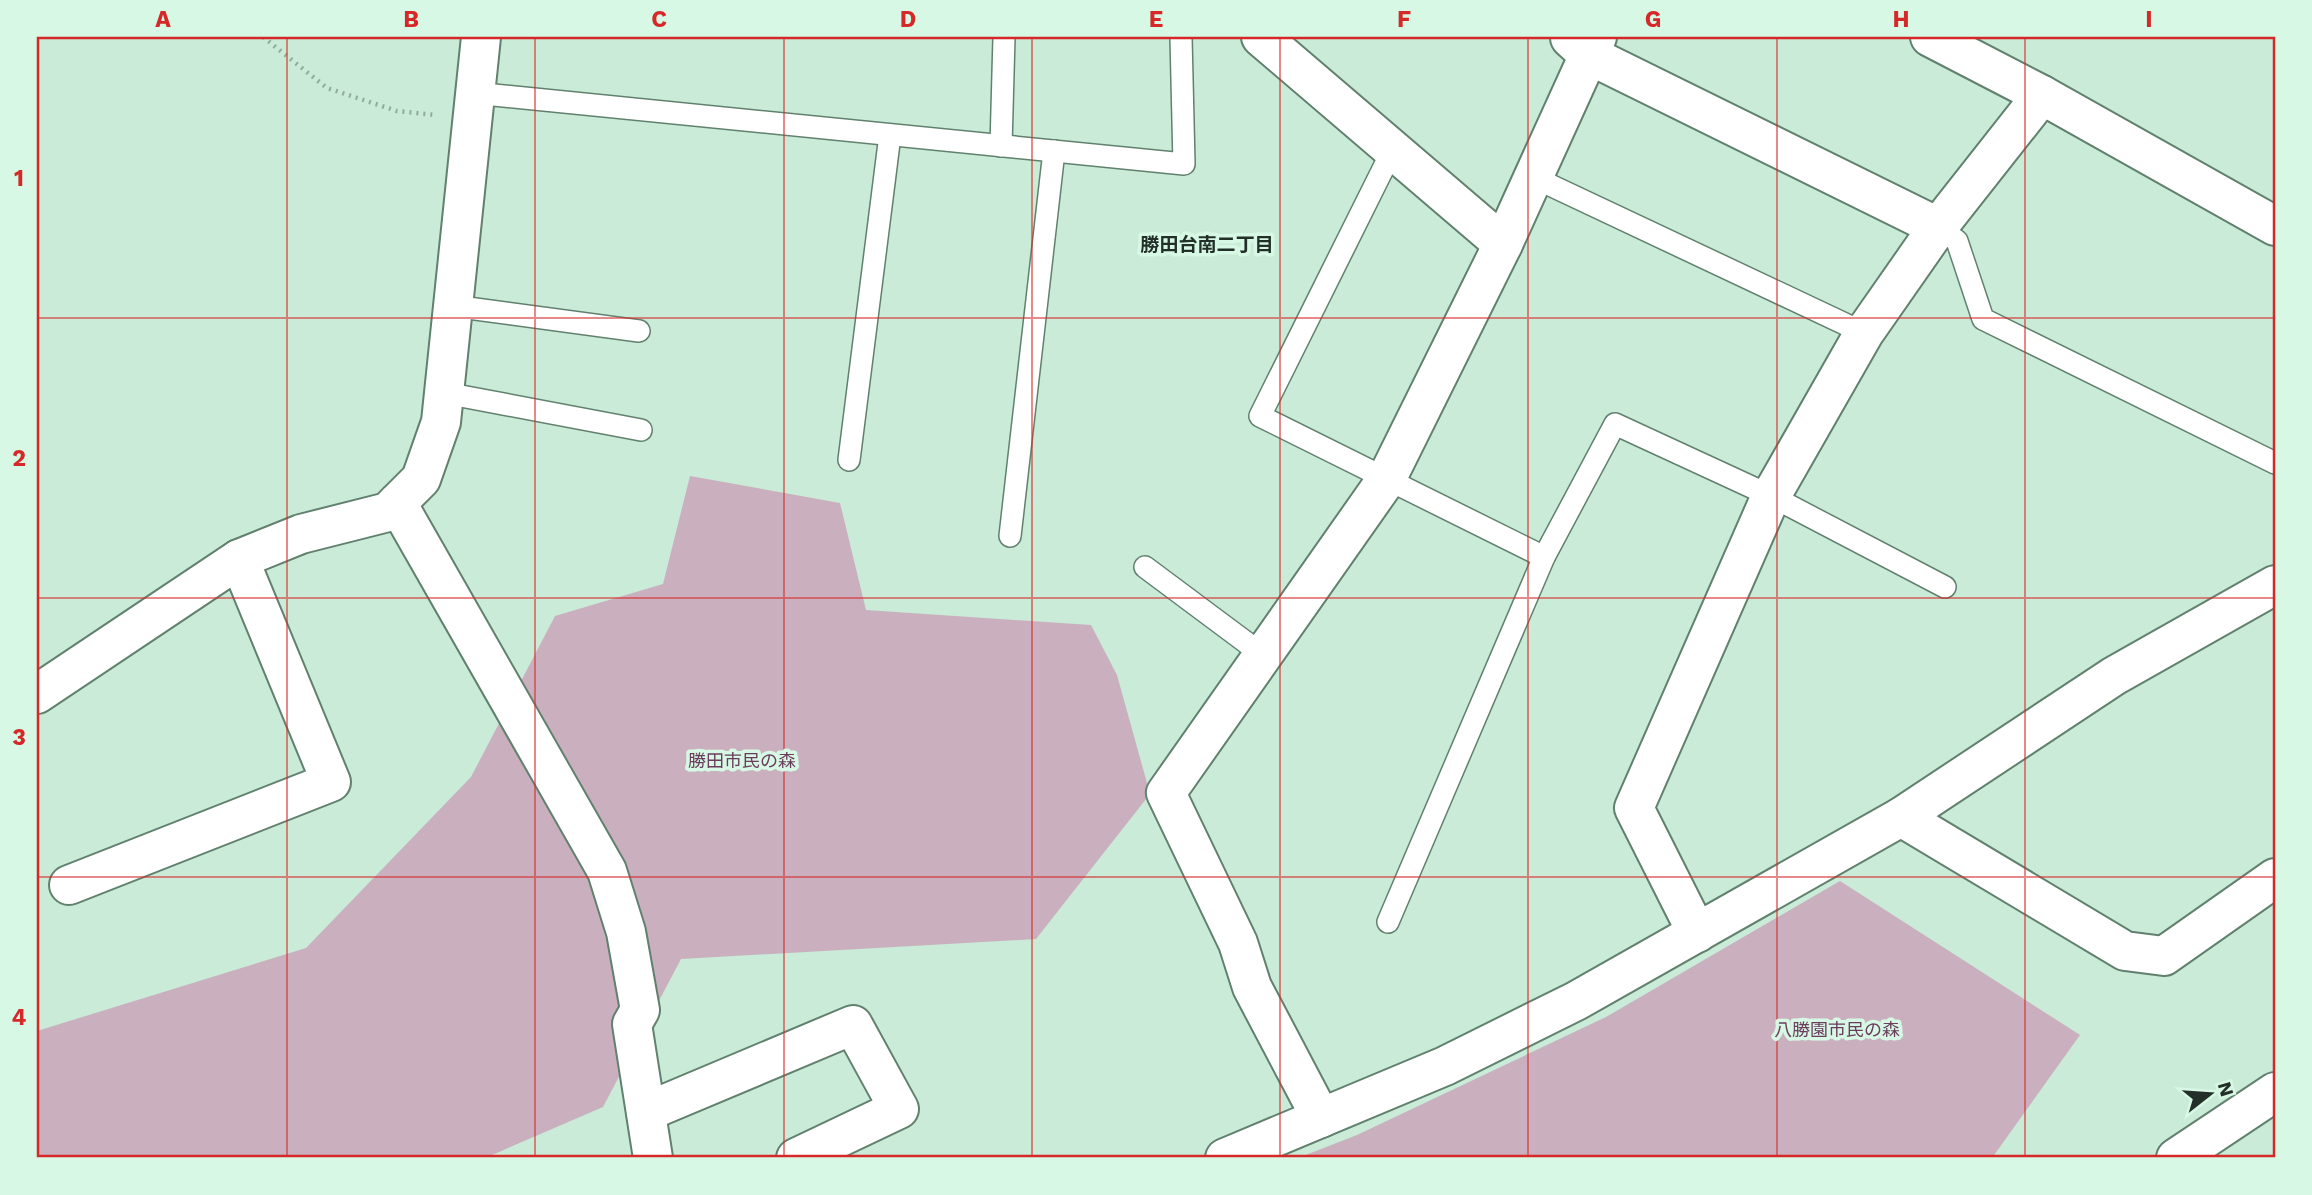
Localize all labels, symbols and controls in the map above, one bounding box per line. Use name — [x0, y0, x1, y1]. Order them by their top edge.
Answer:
text: A — [155, 6, 171, 33]
text: B — [403, 6, 419, 33]
text: C — [651, 6, 667, 33]
text: D — [900, 6, 916, 33]
text: E — [1149, 6, 1163, 33]
text: F — [1397, 6, 1411, 33]
text: G — [1645, 6, 1661, 33]
text: H — [1892, 6, 1910, 33]
text: I — [2145, 6, 2153, 33]
text: 1 — [14, 165, 24, 192]
district label: 勝田台南二丁目 — [1140, 233, 1274, 256]
text: 2 — [12, 445, 26, 472]
text: 3 — [12, 724, 26, 751]
park label: 勝田市民の森 — [688, 750, 796, 771]
text: 4 — [12, 1004, 27, 1031]
park label: 八勝園市民の森 — [1774, 1019, 1900, 1040]
north arrow — [2176, 1058, 2246, 1128]
text: N — [2213, 1079, 2239, 1099]

